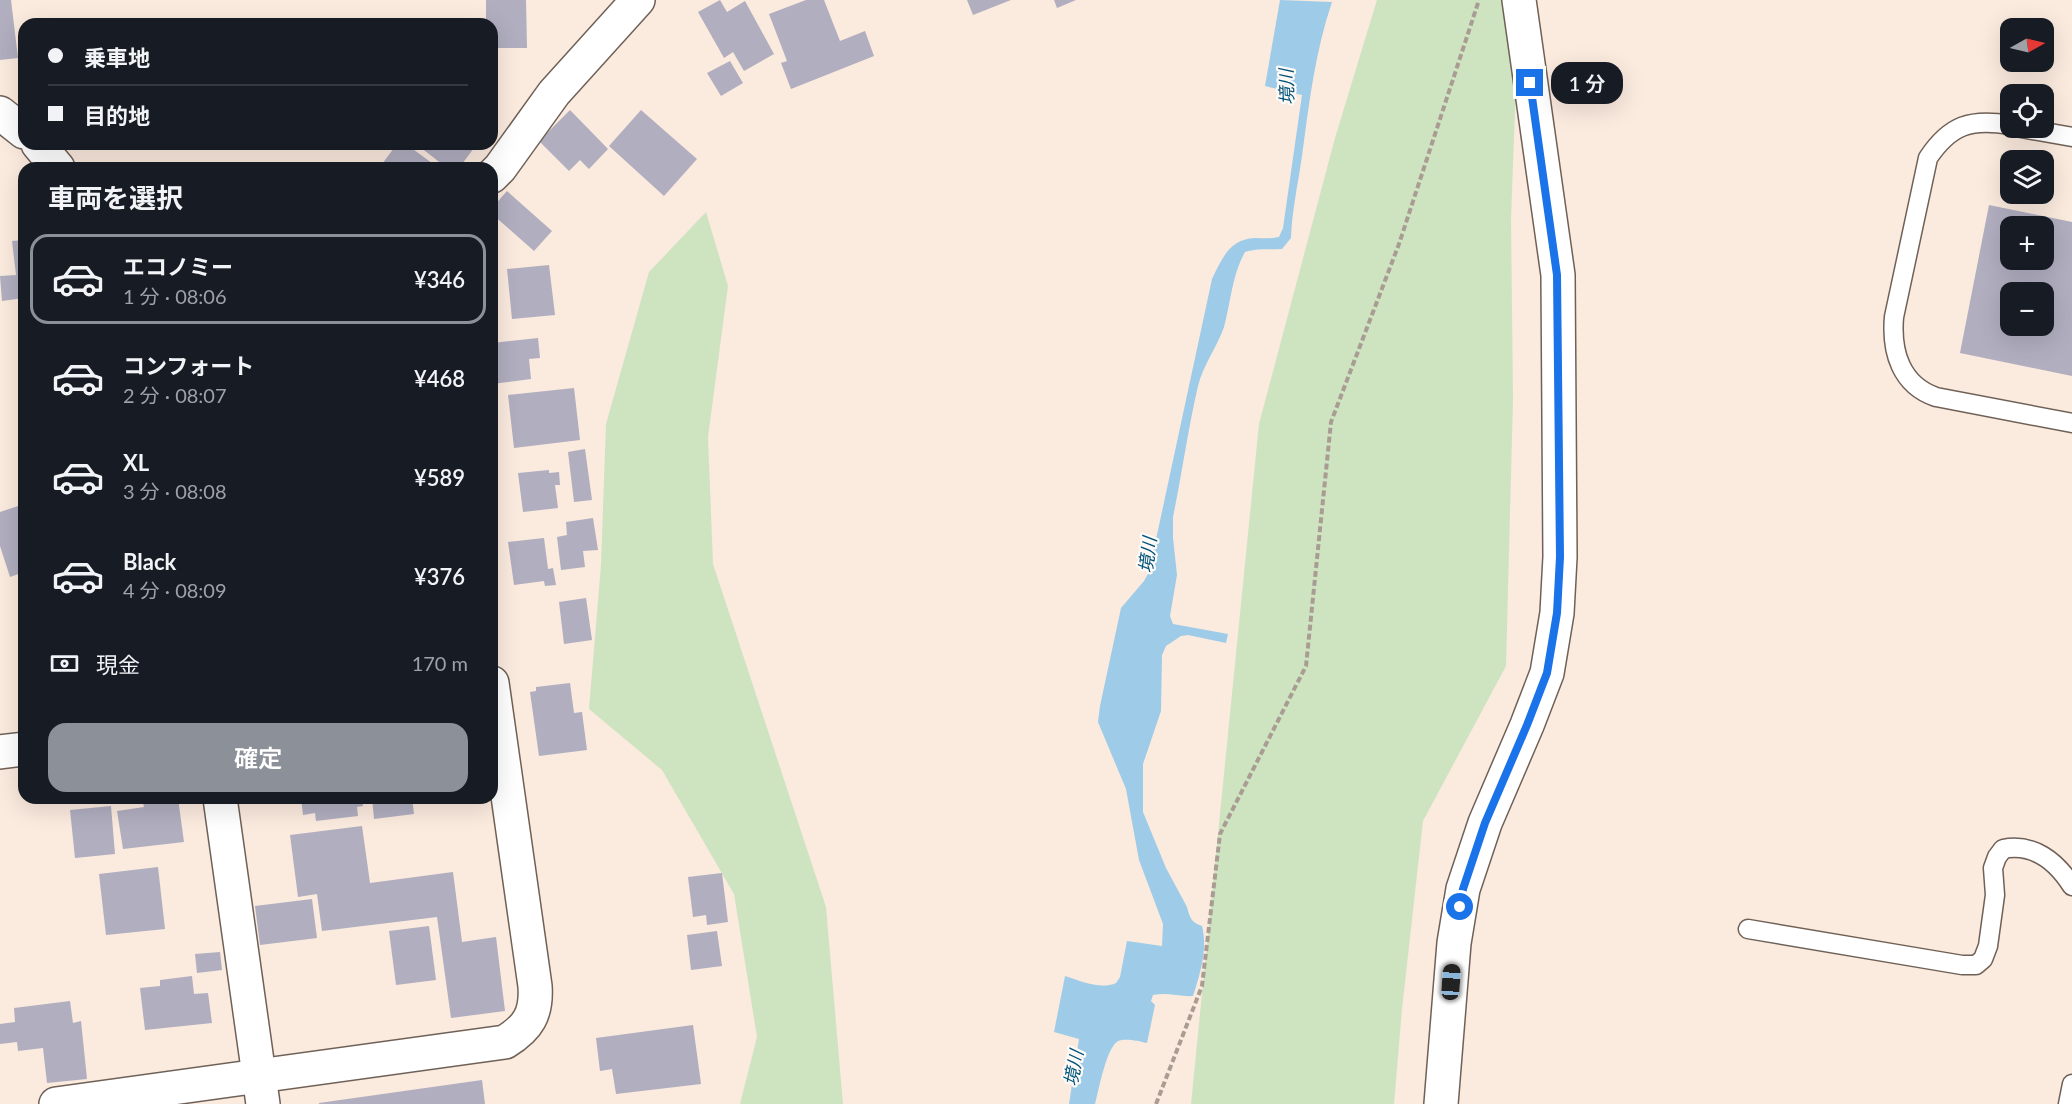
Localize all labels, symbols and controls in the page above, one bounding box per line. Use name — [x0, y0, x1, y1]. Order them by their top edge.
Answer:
north arrow — [2000, 18, 2054, 72]
map controls — [2000, 18, 2054, 336]
text: 乗車地 — [84, 44, 150, 71]
callout: 1 分 — [1551, 62, 1623, 104]
water label: 境川 — [1274, 67, 1298, 105]
route end — [1516, 69, 1543, 96]
text: 1 分 — [1569, 71, 1605, 95]
button: locate — [2000, 84, 2054, 138]
text: 目的地 — [84, 102, 150, 129]
button: layers — [2000, 150, 2054, 204]
text: 車両を選択 — [48, 181, 183, 214]
button: + — [2000, 216, 2054, 270]
icon: car — [51, 252, 105, 306]
text: エコノミー — [123, 253, 233, 280]
text: ¥346 — [414, 266, 465, 293]
button: − — [2000, 282, 2054, 336]
text: 1 分 · 08:06 — [123, 284, 227, 308]
icon: car — [51, 351, 105, 405]
text: コンフォート — [123, 352, 254, 379]
text: ¥468 — [414, 365, 465, 392]
text: 2 分 · 08:07 — [123, 383, 227, 407]
text: XL — [123, 449, 149, 476]
icon: car — [51, 450, 105, 504]
text: ¥589 — [414, 464, 465, 491]
text: 3 分 · 08:08 — [123, 479, 227, 503]
water label: 境川 — [1134, 534, 1160, 574]
text: Black — [123, 548, 176, 575]
icon: car — [51, 549, 105, 603]
text: ¥376 — [414, 563, 465, 590]
text: 4 分 · 08:09 — [123, 578, 227, 602]
icon: cash — [48, 647, 81, 680]
text: 現金 — [96, 651, 140, 678]
text: 170 m — [412, 651, 468, 675]
button: 確定 — [48, 723, 468, 792]
route start — [1446, 893, 1473, 920]
car — [1441, 963, 1461, 1001]
water label: 境川 — [1059, 1046, 1088, 1088]

